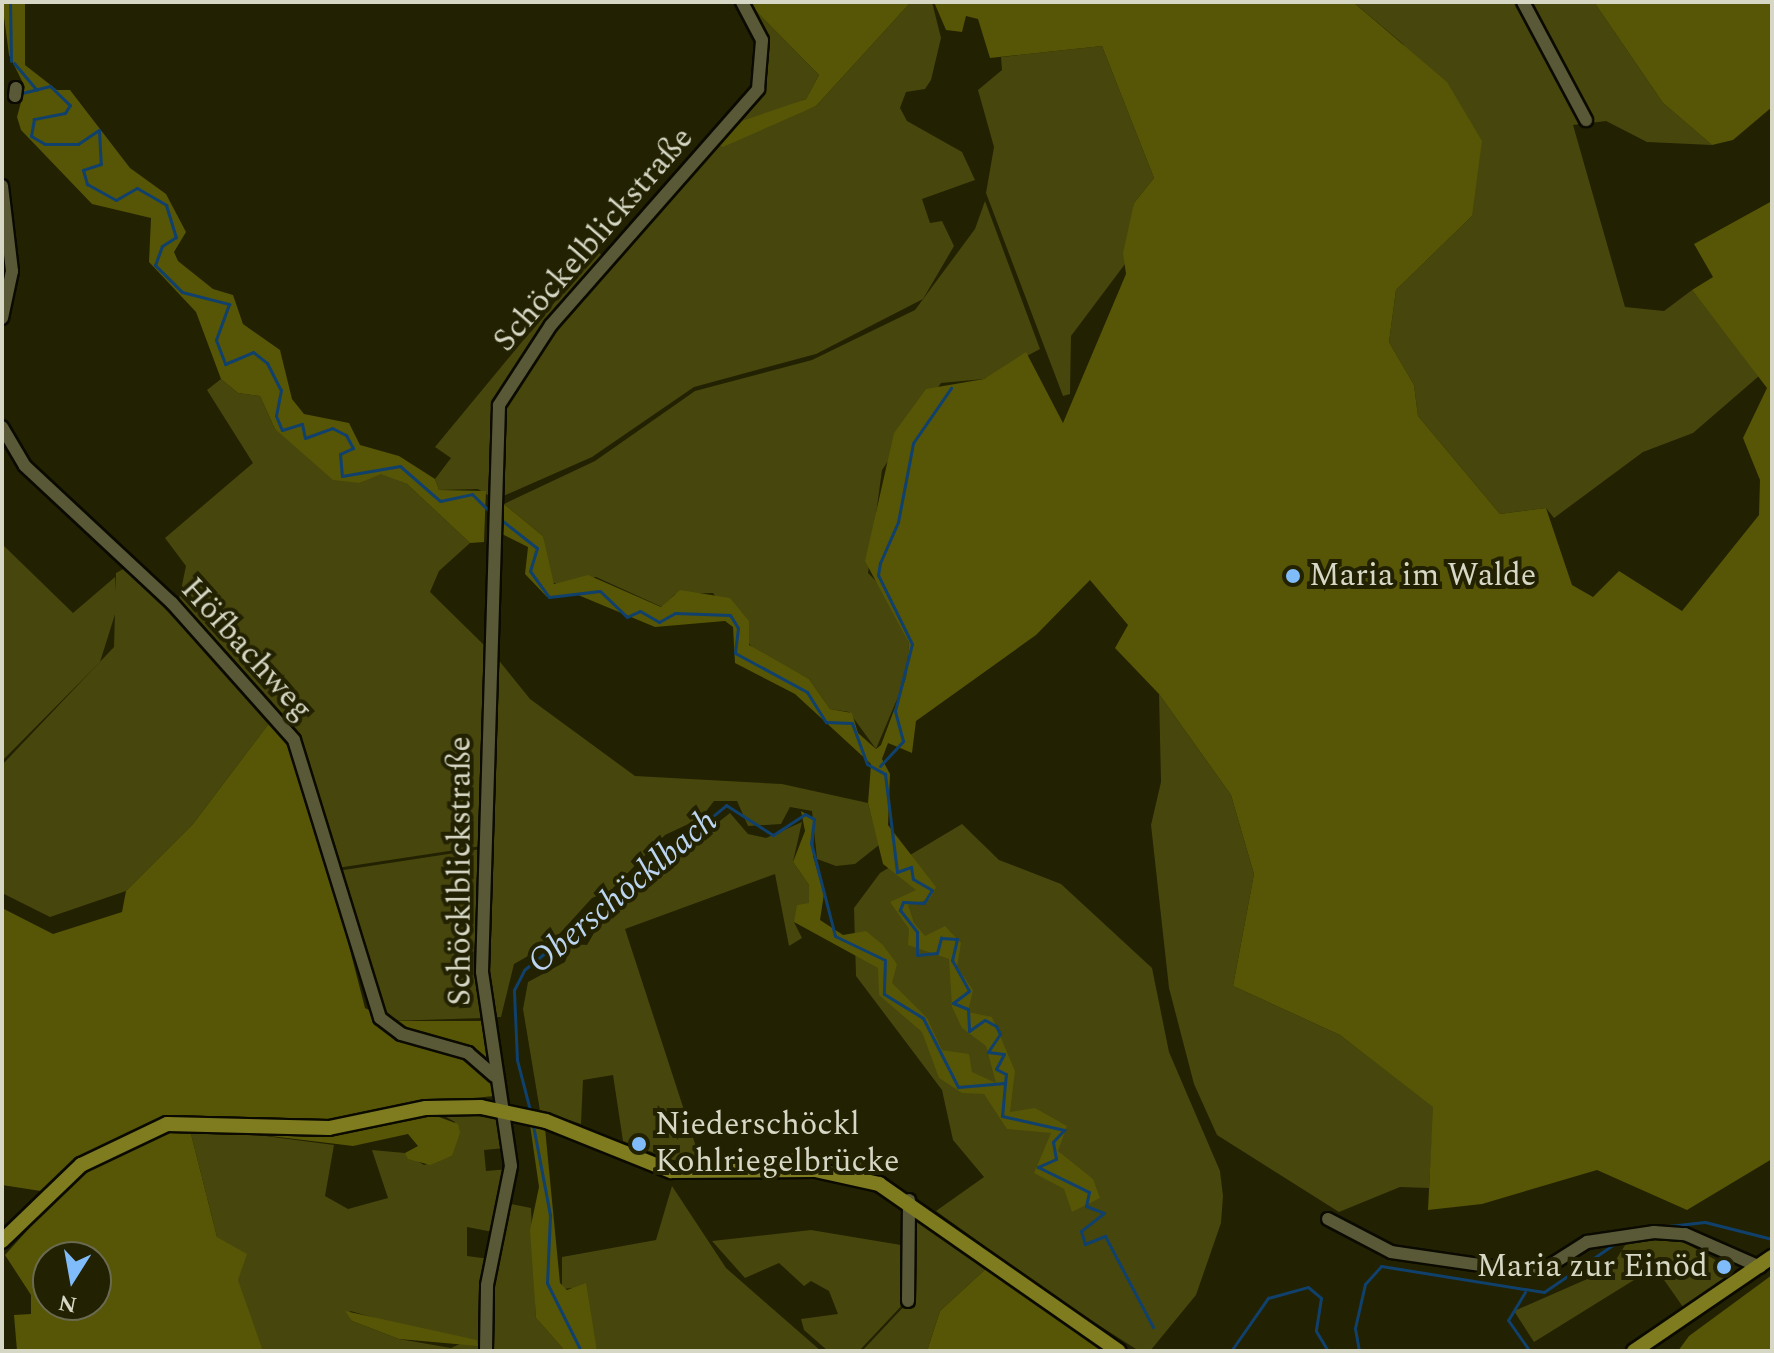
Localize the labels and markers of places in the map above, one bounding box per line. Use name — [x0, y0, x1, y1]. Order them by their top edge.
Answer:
place label: Maria im Walde — [1309, 557, 1536, 595]
marker: Maria im Walde — [1284, 567, 1302, 585]
place label: Niederschöckl Kohlriegelbrücke — [655, 1107, 900, 1182]
marker: Niederschöckl Kohlriegelbrücke — [630, 1135, 648, 1153]
place label: Maria zur Einöd — [1476, 1248, 1708, 1286]
marker: Maria zur Einöd — [1715, 1258, 1733, 1276]

